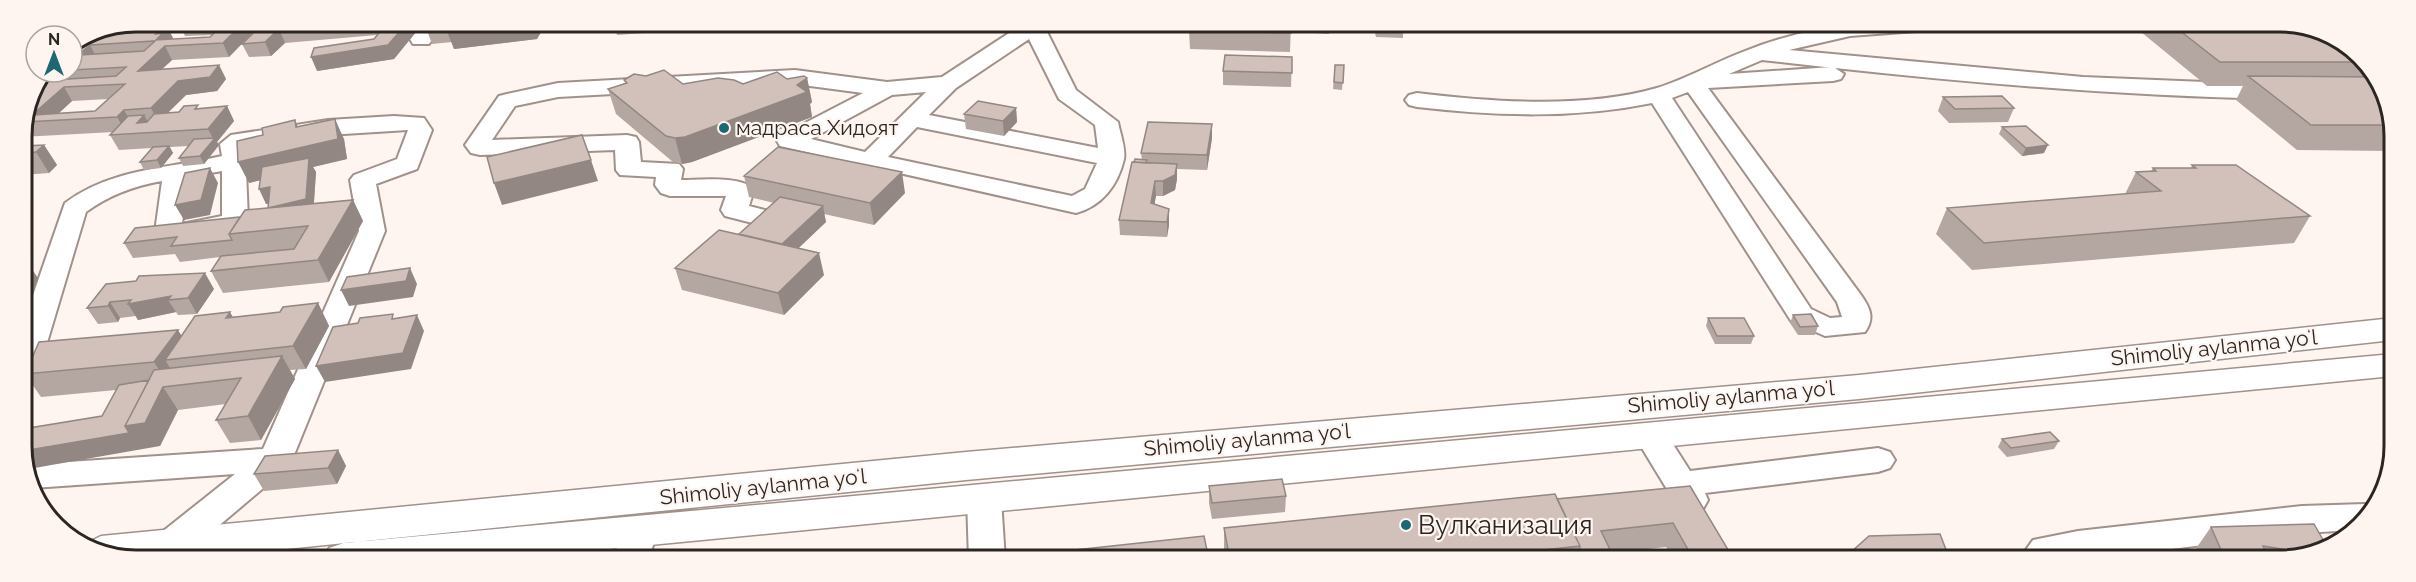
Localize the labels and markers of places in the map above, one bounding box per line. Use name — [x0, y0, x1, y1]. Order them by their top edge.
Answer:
place label: мадраса Хидоят — [736, 115, 898, 140]
marker: мадраса Хидоят — [717, 121, 731, 135]
place label: Вулканизация — [1418, 510, 1593, 540]
marker: Вулканизация — [1399, 518, 1413, 532]

